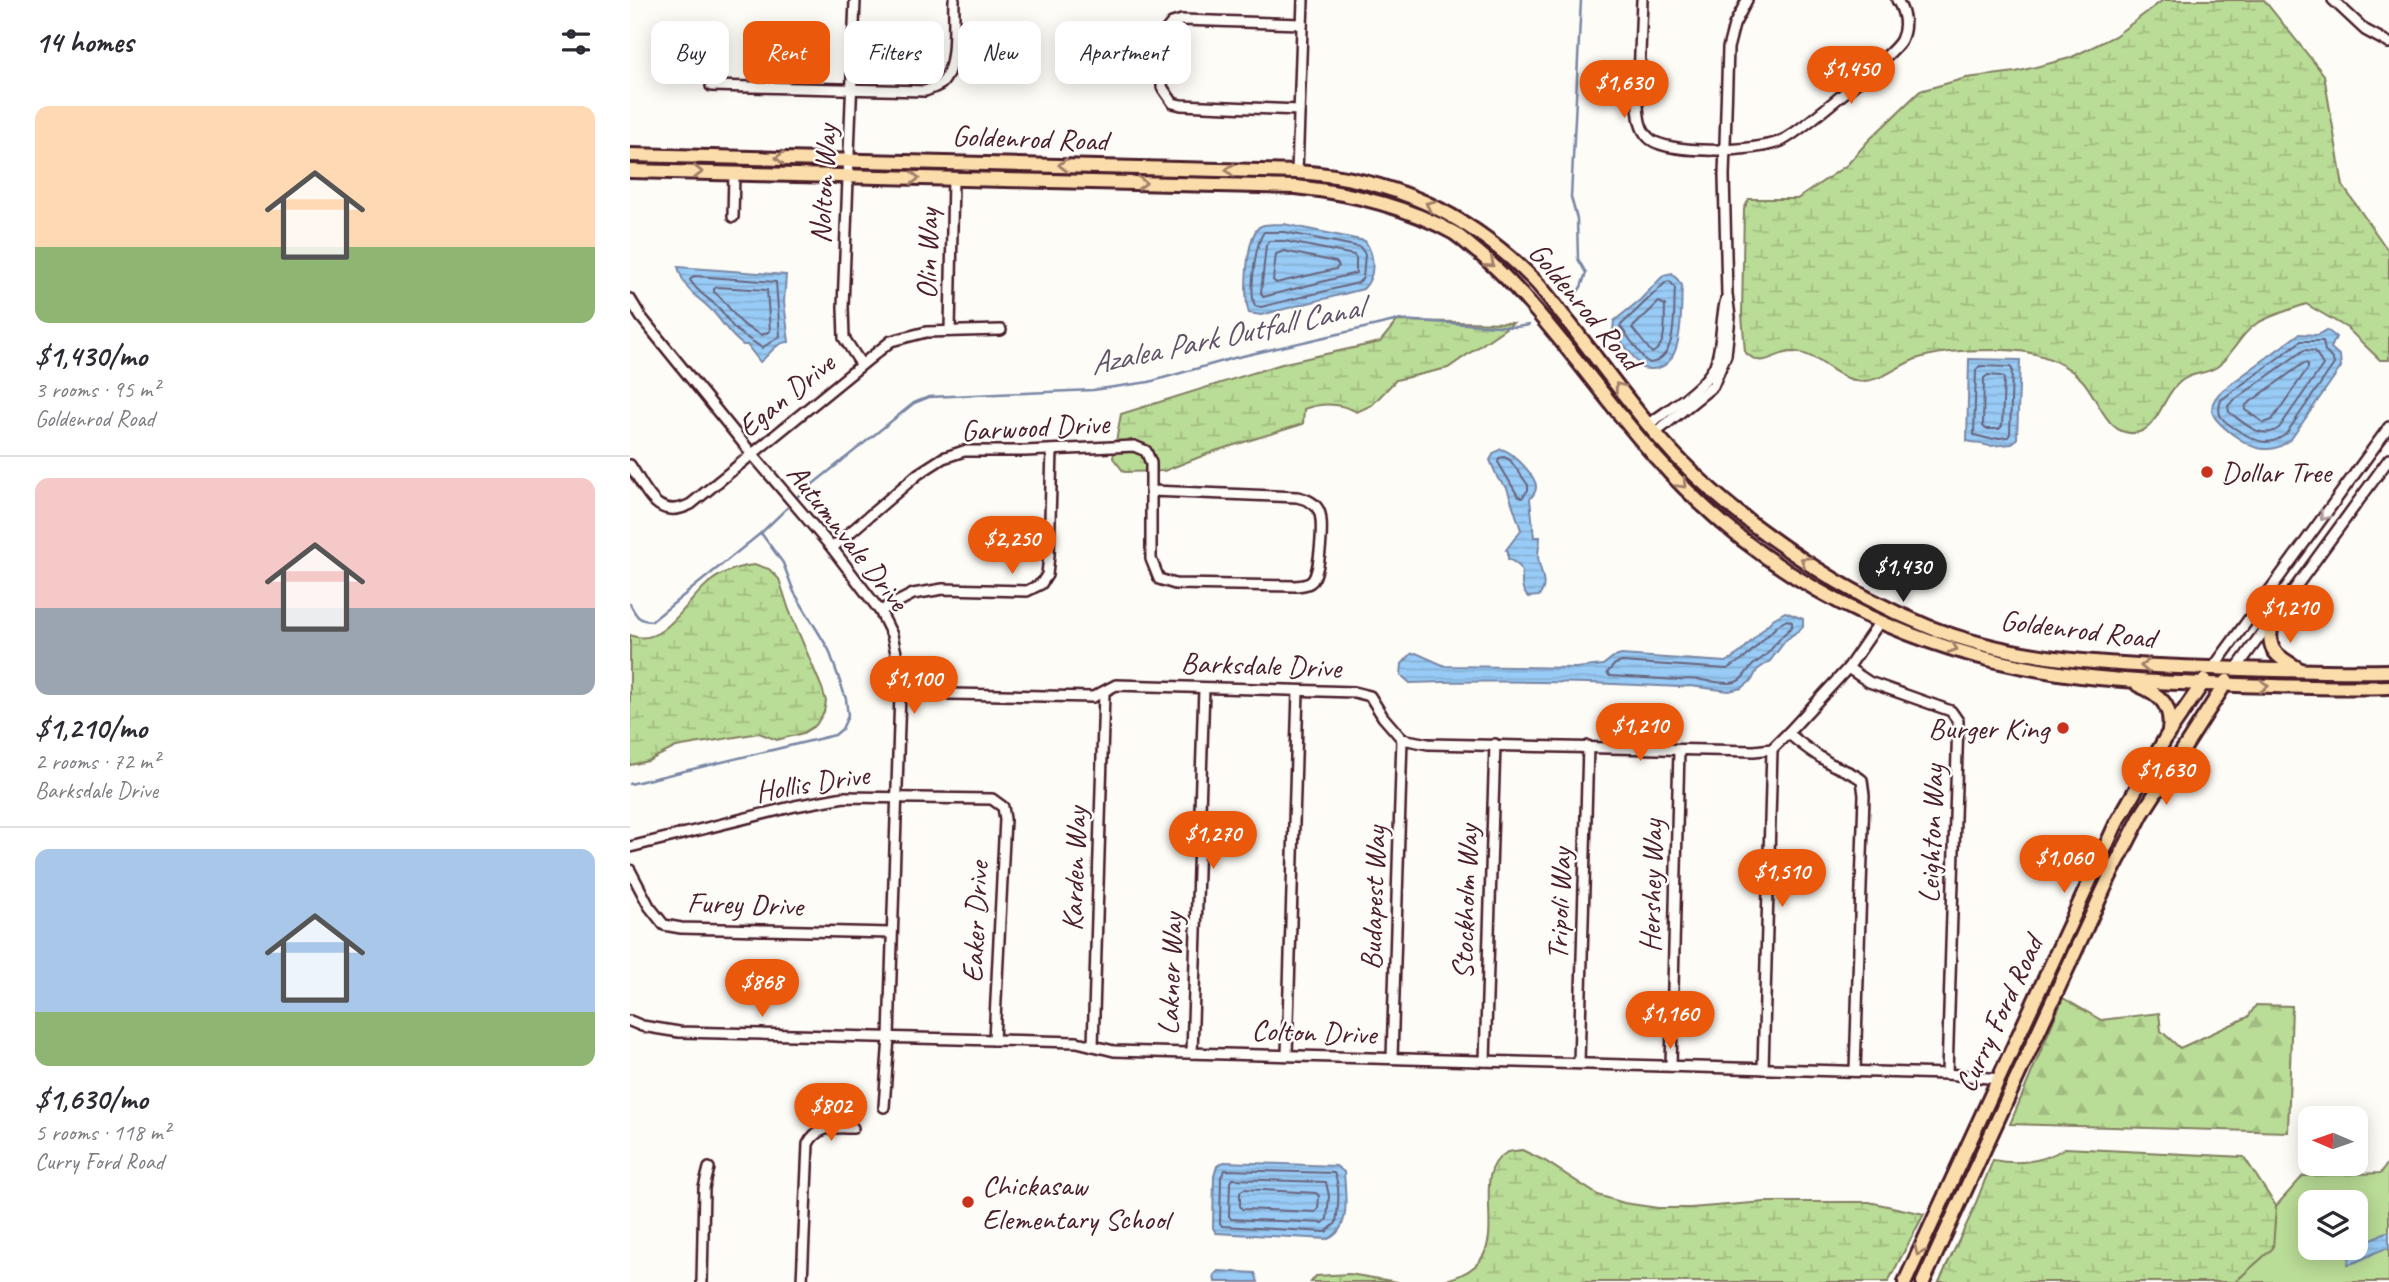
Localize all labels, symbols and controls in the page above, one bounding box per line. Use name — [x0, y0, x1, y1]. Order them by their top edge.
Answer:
chip: Buy — [651, 21, 729, 84]
chip: Rent — [743, 21, 830, 84]
chip: Filters — [844, 21, 944, 84]
chip: New — [958, 21, 1041, 84]
chip: Apartment — [1055, 21, 1191, 84]
text: 14 homes — [35, 23, 133, 61]
icon: filters — [557, 23, 595, 61]
pin: $1,450 — [1794, 46, 1908, 106]
text: $1,450 — [1823, 54, 1879, 83]
pin: $1,630 — [1567, 60, 1681, 120]
text: $1,630 — [1596, 68, 1652, 97]
street label: Goldenrod Road — [951, 116, 1113, 160]
street label: Nolton Way — [801, 121, 845, 244]
one-way arrow — [775, 150, 785, 166]
icon: home — [252, 152, 378, 278]
one-way arrow — [1057, 157, 1068, 173]
one-way arrow — [1225, 162, 1236, 177]
one-way arrow — [693, 165, 704, 180]
one-way arrow — [910, 170, 921, 185]
one-way arrow — [1137, 176, 1148, 191]
one-way arrow — [1425, 200, 1437, 214]
street label: Olin Way — [907, 206, 947, 300]
street label: Goldenrod Road — [1520, 234, 1652, 381]
one-way arrow — [1482, 255, 1495, 267]
water label: Azalea Park Outfall Canal — [1086, 284, 1376, 384]
text: $1,430/mo — [35, 337, 147, 375]
street label: Egan Drive — [730, 343, 844, 446]
text: 3 rooms · 95 m² — [35, 375, 159, 404]
one-way arrow — [1615, 383, 1628, 395]
text: Goldenrod Road — [35, 404, 155, 433]
street label: Garwood Drive — [960, 404, 1112, 450]
place label: Dollar Tree — [2221, 453, 2333, 491]
street label: Autumnvale Drive — [779, 456, 919, 620]
marker: Dollar Tree — [2199, 464, 2215, 480]
one-way arrow — [1674, 476, 1687, 489]
one-way arrow — [2320, 508, 2333, 520]
pin: $2,250 — [955, 516, 1069, 576]
icon: home — [252, 524, 378, 650]
text: $2,250 — [984, 524, 1040, 553]
pin: $1,430 — [1846, 544, 1960, 604]
text: $1,430 — [1875, 552, 1931, 581]
one-way arrow — [1800, 557, 1813, 569]
pin: $1,210 — [2233, 586, 2347, 645]
text: $1,210 — [2262, 593, 2318, 622]
street label: Goldenrod Road — [1998, 601, 2162, 658]
one-way arrow — [1946, 640, 1959, 654]
street label: Barksdale Drive — [1180, 643, 1344, 687]
pin: $1,100 — [857, 656, 971, 716]
one-way arrow — [2139, 659, 2150, 674]
text: $1,100 — [886, 664, 942, 693]
one-way arrow — [2259, 678, 2270, 693]
pin: $1,210 — [1583, 704, 1697, 763]
text: $1,210/mo — [35, 709, 147, 747]
place label: Burger King — [1928, 709, 2051, 747]
text: $1,210 — [1612, 711, 1668, 740]
marker: Burger King — [2055, 720, 2071, 736]
text: 2 rooms · 72 m² — [35, 747, 159, 776]
pin: $1,630 — [2109, 748, 2223, 807]
street label: Hollis Drive — [753, 755, 874, 811]
text: $1,630 — [2138, 755, 2194, 784]
street label: Leighton Way — [1910, 762, 1952, 904]
text: Barksdale Drive — [35, 776, 158, 805]
street label: Karden Way — [1053, 804, 1095, 932]
pin: $1,270 — [1156, 812, 1270, 871]
street label: Hershey Way — [1631, 818, 1671, 953]
text: $1,270 — [1185, 819, 1241, 848]
street label: Stockholm Way — [1443, 821, 1487, 980]
street label: Budapest Way — [1351, 824, 1395, 971]
pin: $1,060 — [2007, 836, 2121, 895]
text: $1,060 — [2036, 843, 2092, 872]
street label: Tripoli Way — [1538, 845, 1580, 961]
pin: $1,510 — [1725, 850, 1839, 909]
text: $1,510 — [1754, 857, 1810, 886]
street label: Eaker Drive — [953, 858, 997, 983]
street label: Furey Drive — [686, 883, 806, 925]
icon: home — [252, 895, 378, 1021]
street label: Lakner Way — [1149, 909, 1191, 1036]
street label: Curry Ford Road — [1946, 926, 2053, 1098]
pin: $868 — [721, 960, 803, 1019]
text: $868 — [741, 967, 783, 996]
pin: $1,160 — [1613, 992, 1727, 1051]
text: $1,160 — [1642, 999, 1698, 1028]
street label: Colton Drive — [1251, 1011, 1379, 1053]
text: $1,630/mo — [35, 1080, 148, 1118]
pin: $802 — [790, 1084, 872, 1143]
text: $802 — [810, 1091, 852, 1120]
north arrow — [2298, 1106, 2368, 1176]
map controls — [2298, 1106, 2368, 1260]
text: 5 rooms · 118 m² — [35, 1118, 170, 1147]
text: Curry Ford Road — [35, 1147, 164, 1176]
place label: Chickasaw Elementary School — [982, 1166, 1174, 1238]
button: layers — [2298, 1190, 2368, 1260]
marker: Chickasaw Elementary School — [960, 1194, 976, 1210]
one-way arrow — [1913, 1244, 1927, 1256]

